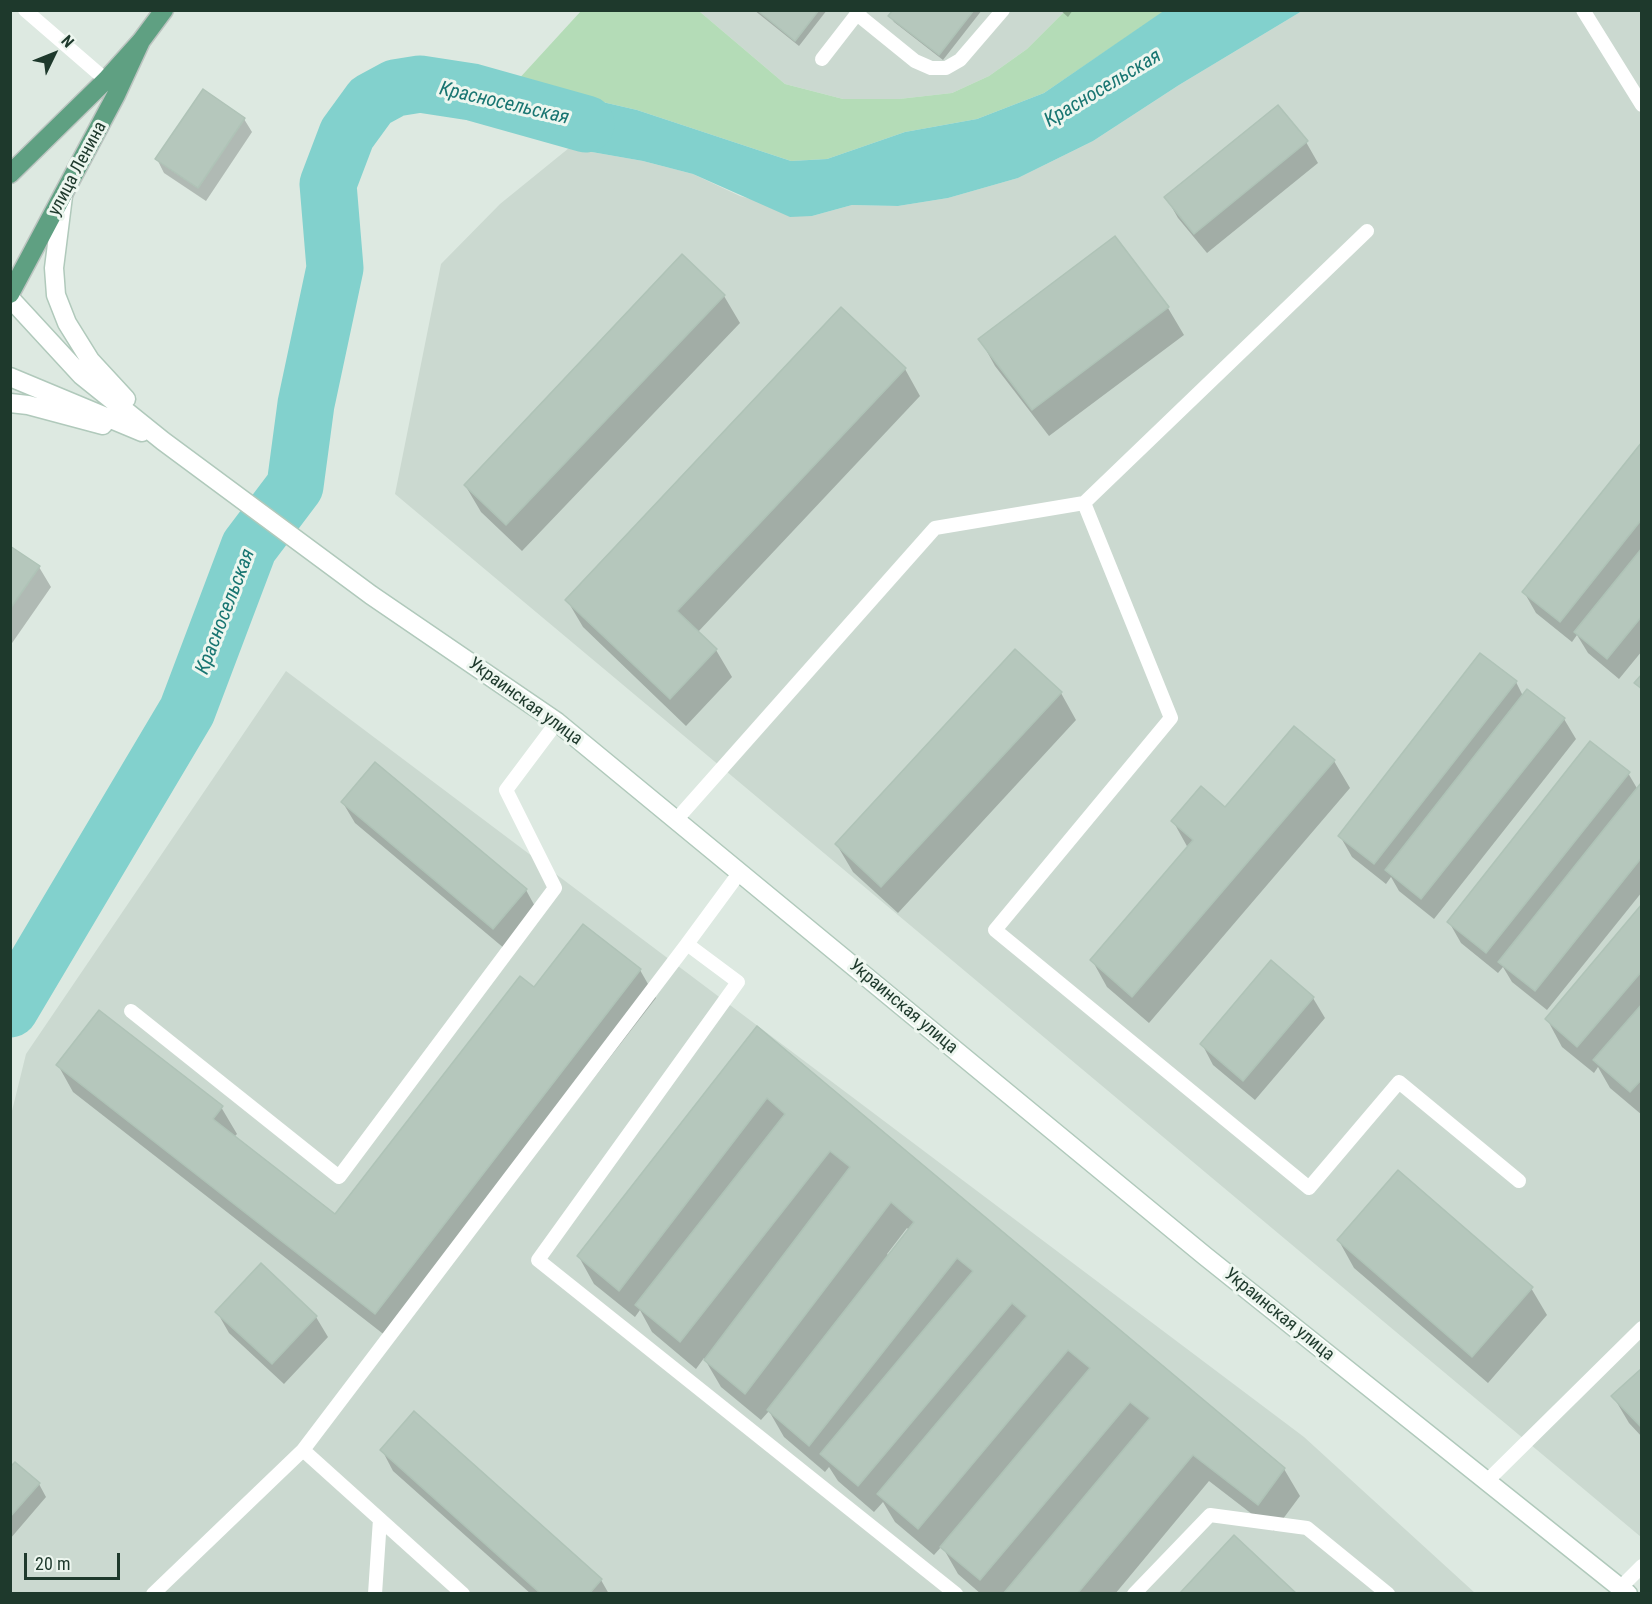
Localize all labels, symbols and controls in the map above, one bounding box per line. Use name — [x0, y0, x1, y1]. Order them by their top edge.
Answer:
north arrow — [24, 24, 84, 84]
text: N — [57, 31, 78, 51]
water label: Красносельская — [1040, 45, 1166, 133]
water label: Красносельская — [437, 77, 571, 131]
street label: улица Ленина — [44, 118, 112, 220]
water label: Красносельская — [191, 546, 261, 678]
street label: Украинская улица — [464, 653, 586, 751]
street label: Украинская улица — [844, 955, 962, 1059]
street label: Украинская улица — [1220, 1264, 1338, 1366]
scale bar — [27, 1541, 123, 1579]
text: 20 m — [35, 1553, 70, 1574]

